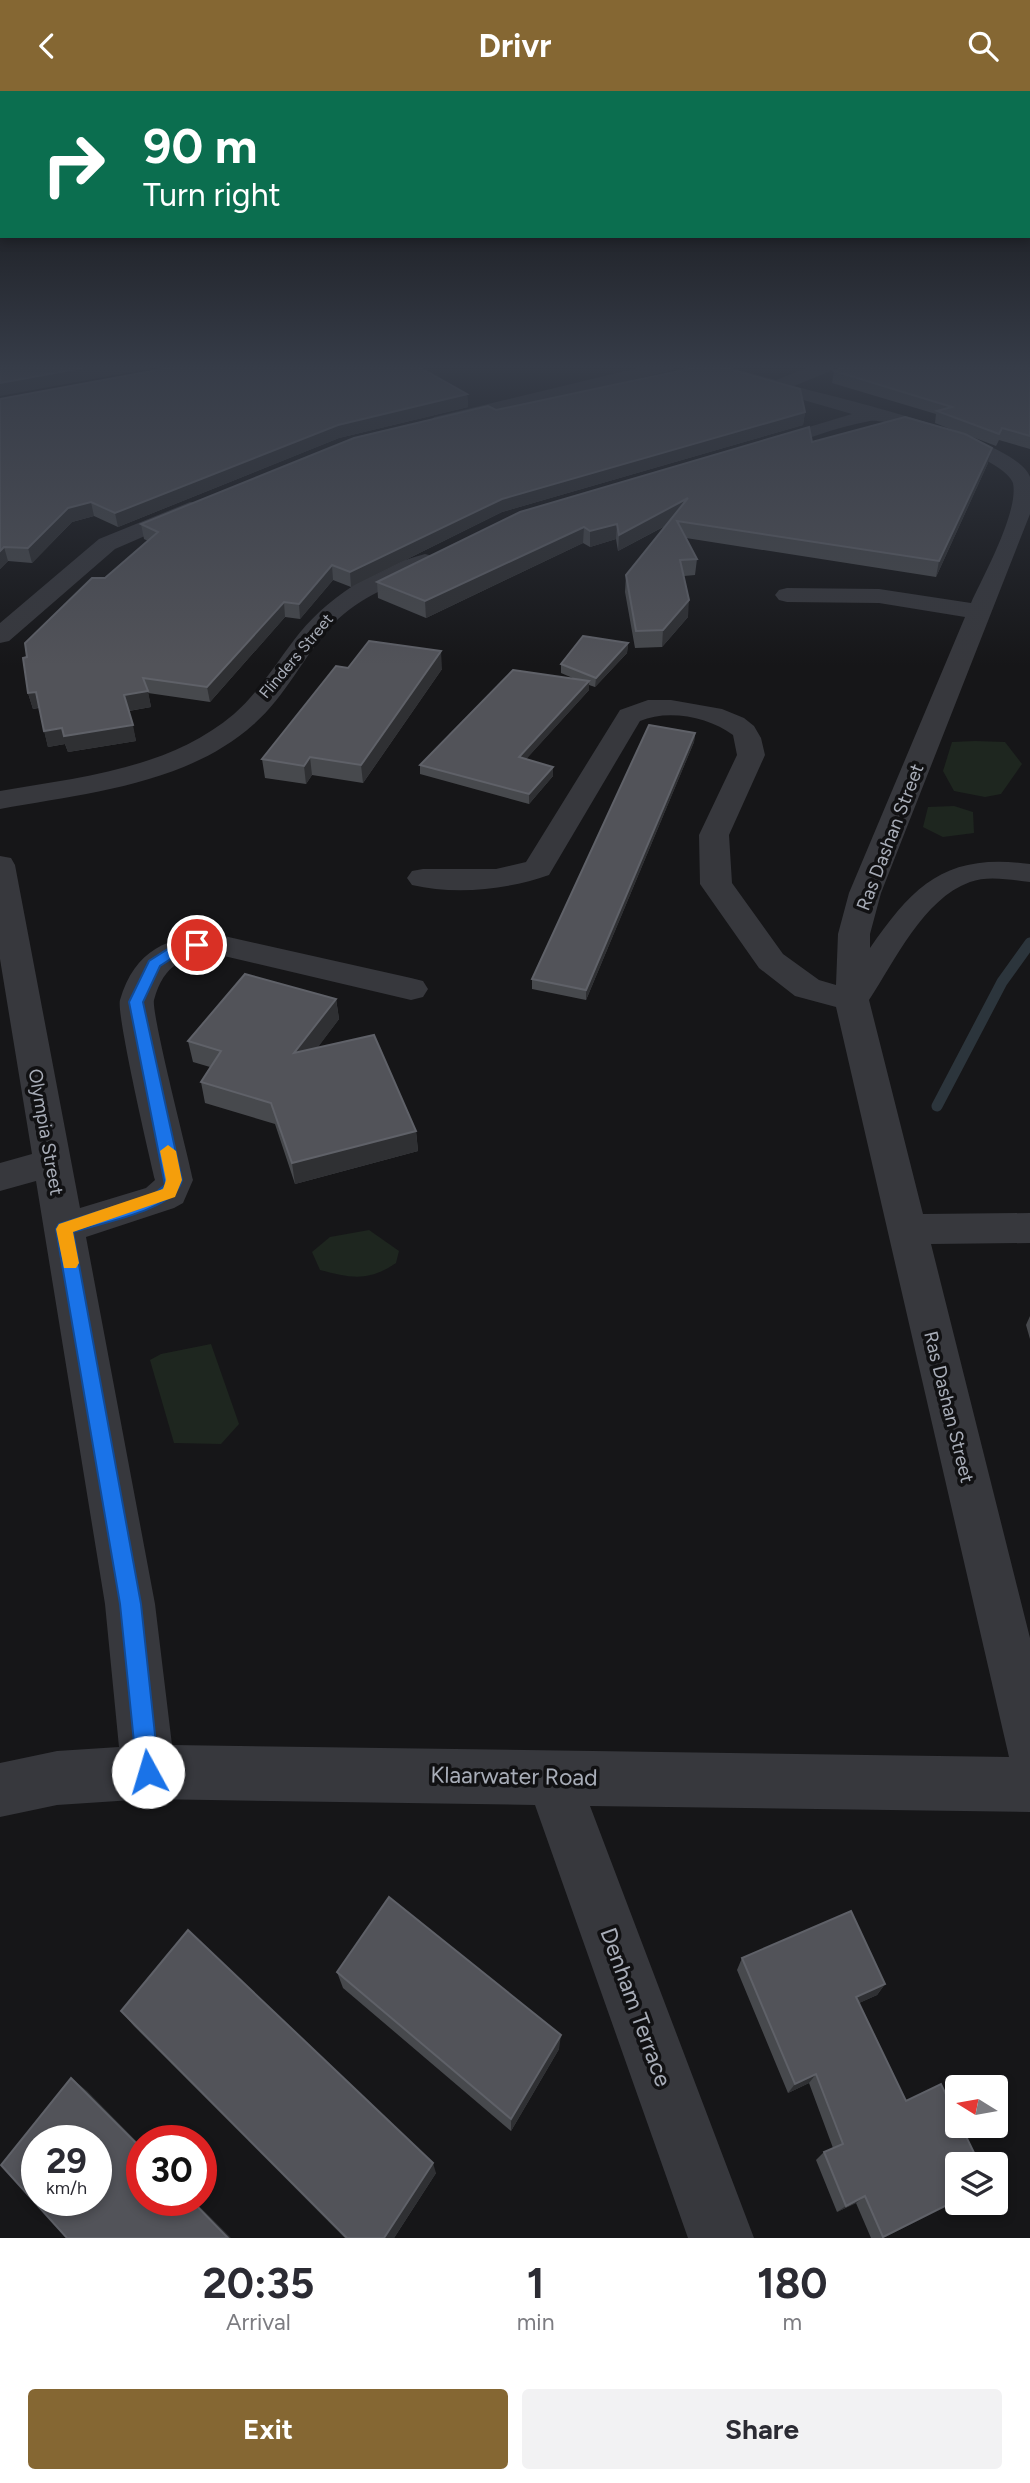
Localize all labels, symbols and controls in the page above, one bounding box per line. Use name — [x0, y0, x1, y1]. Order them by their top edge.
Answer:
icon: back — [28, 27, 66, 65]
text: Drivr — [479, 27, 551, 65]
icon: search — [964, 27, 1002, 65]
text: 90 m — [143, 116, 258, 175]
icon: right — [28, 119, 119, 210]
text: Turn right — [143, 176, 281, 214]
street label: Flinders Street — [255, 610, 337, 702]
street label: Ras Dashan Street — [851, 760, 929, 914]
pin — [167, 915, 227, 975]
icon: arrive — [178, 926, 216, 964]
street label: Olympia Street — [24, 1067, 68, 1197]
street label: Ras Dashan Street — [919, 1329, 979, 1485]
position arrow — [111, 1735, 185, 1809]
street label: Klaarwater Road — [430, 1761, 598, 1791]
street label: Denham Terrace — [594, 1924, 678, 2090]
north arrow — [945, 2075, 1008, 2139]
map controls — [945, 2075, 1008, 2215]
speed limit sign: 30 — [126, 2125, 217, 2216]
text: 29 — [46, 2140, 87, 2182]
button: layers — [945, 2152, 1008, 2215]
text: km/h — [46, 2177, 87, 2199]
text: 20:35 — [202, 2258, 314, 2309]
text: 1 — [527, 2258, 544, 2309]
text: 180 — [757, 2258, 828, 2309]
text: Arrival — [226, 2308, 291, 2336]
text: min — [517, 2308, 555, 2336]
text: m — [782, 2308, 802, 2336]
button: Exit — [28, 2389, 508, 2469]
button: Share — [522, 2389, 1002, 2469]

